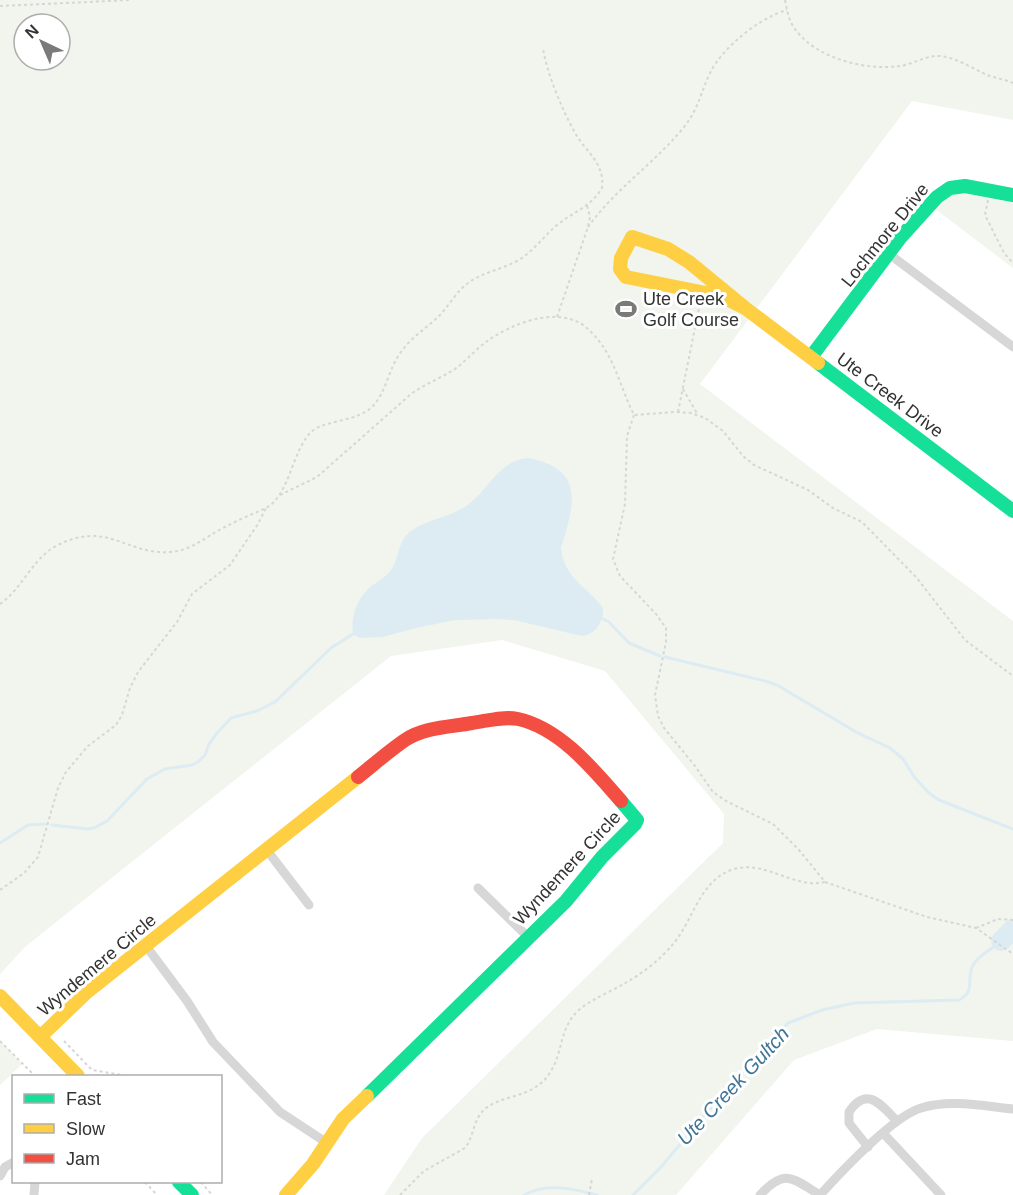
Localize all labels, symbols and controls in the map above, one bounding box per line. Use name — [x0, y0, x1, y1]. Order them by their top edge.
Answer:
north arrow — [12, 12, 72, 72]
text: N — [22, 21, 42, 42]
street label: Lochmore Drive — [837, 179, 933, 291]
place label: Ute Creek Golf Course — [643, 289, 739, 330]
sports icon: Ute Creek Golf Course — [614, 297, 638, 321]
street label: Ute Creek Drive — [833, 348, 947, 442]
street label: Wyndemere Circle — [509, 807, 625, 929]
street label: Wyndemere Circle — [34, 910, 160, 1020]
water label: Ute Creek Gultch — [673, 1022, 793, 1150]
legend — [12, 1075, 222, 1183]
text: Fast — [66, 1089, 101, 1109]
text: Slow — [66, 1119, 106, 1139]
text: Jam — [66, 1149, 100, 1169]

